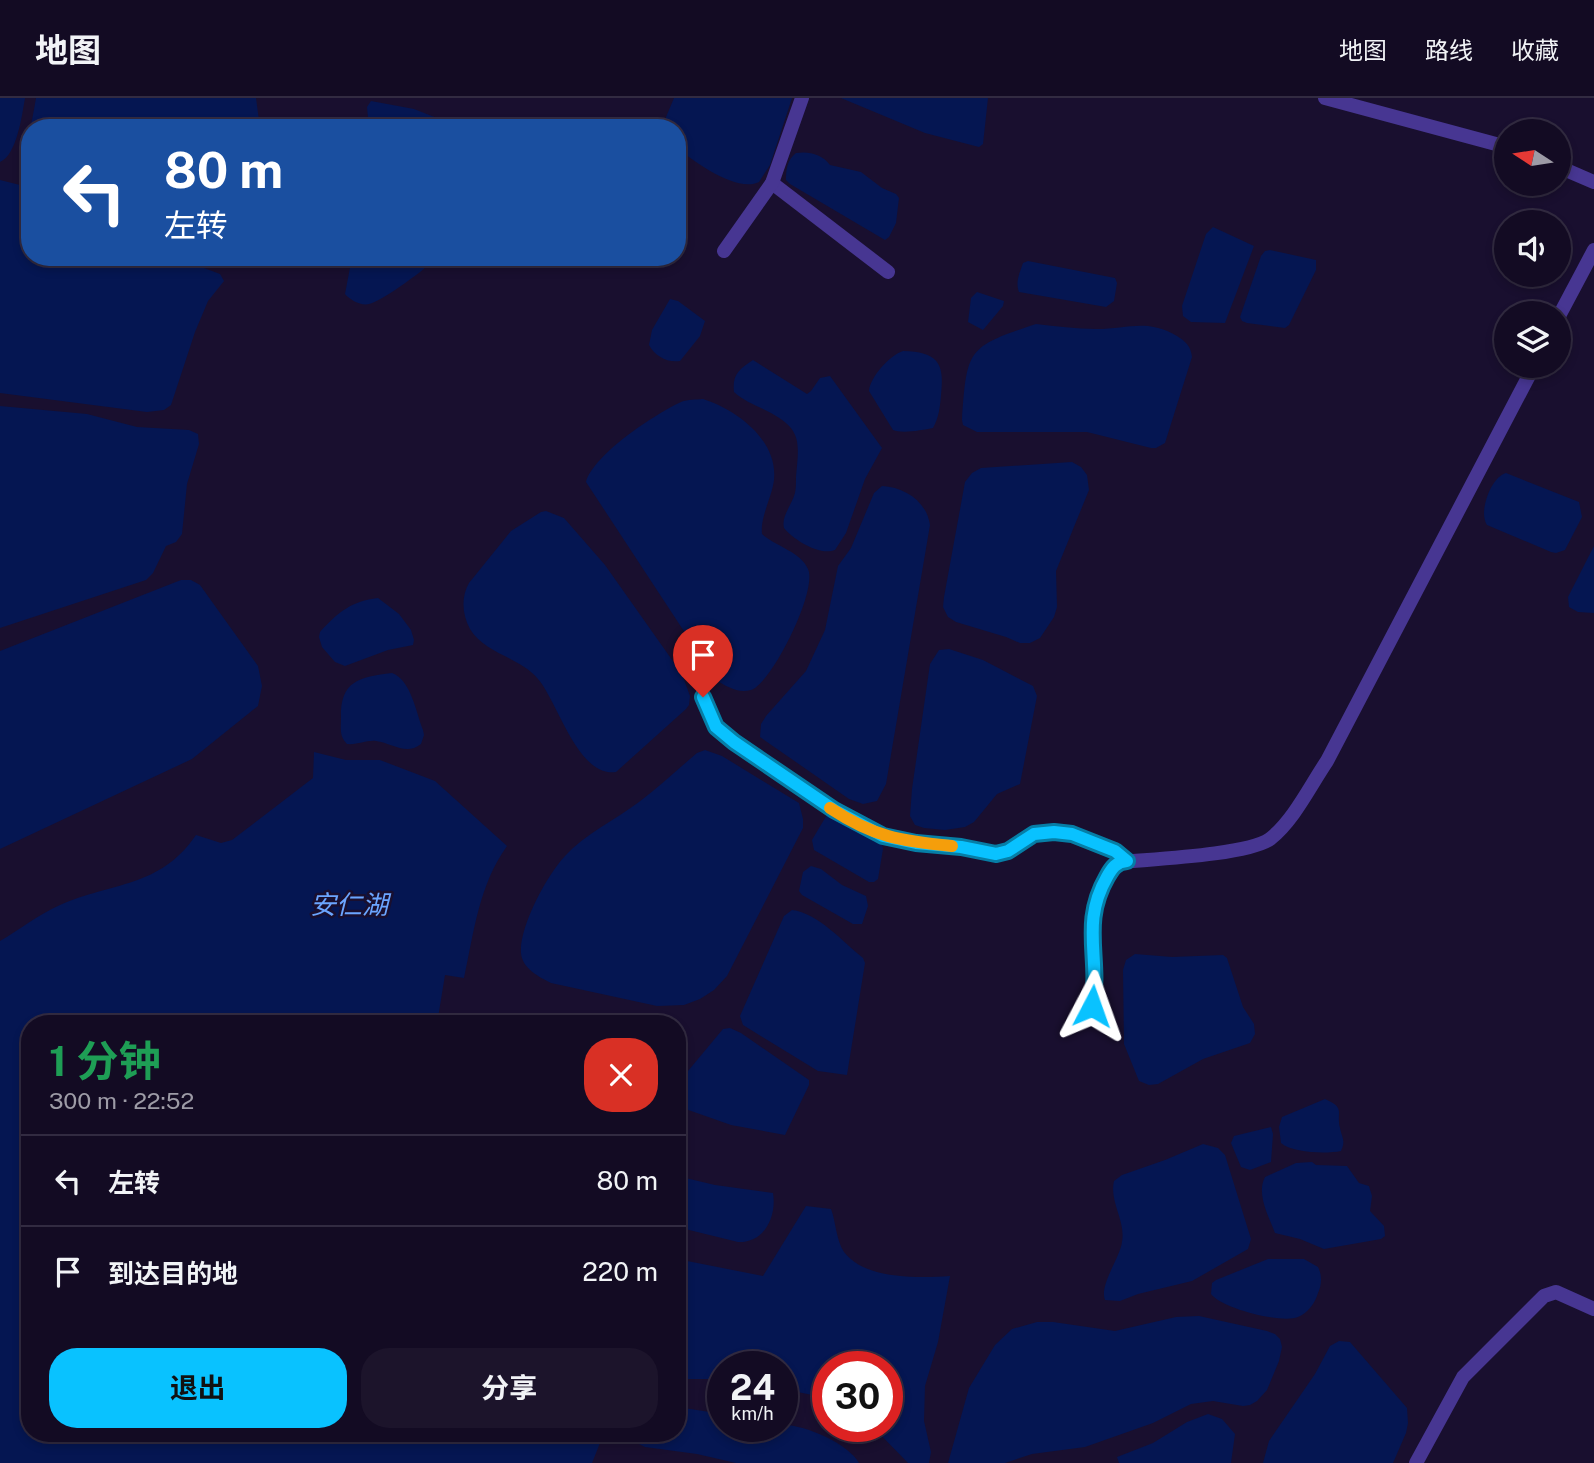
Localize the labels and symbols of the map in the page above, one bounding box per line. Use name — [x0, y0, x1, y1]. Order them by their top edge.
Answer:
north arrow — [1494, 119, 1572, 196]
pin — [673, 625, 733, 697]
water label: 安仁湖 — [310, 889, 392, 920]
position arrow — [1055, 969, 1129, 1043]
speed limit sign: 30 — [812, 1351, 903, 1442]

